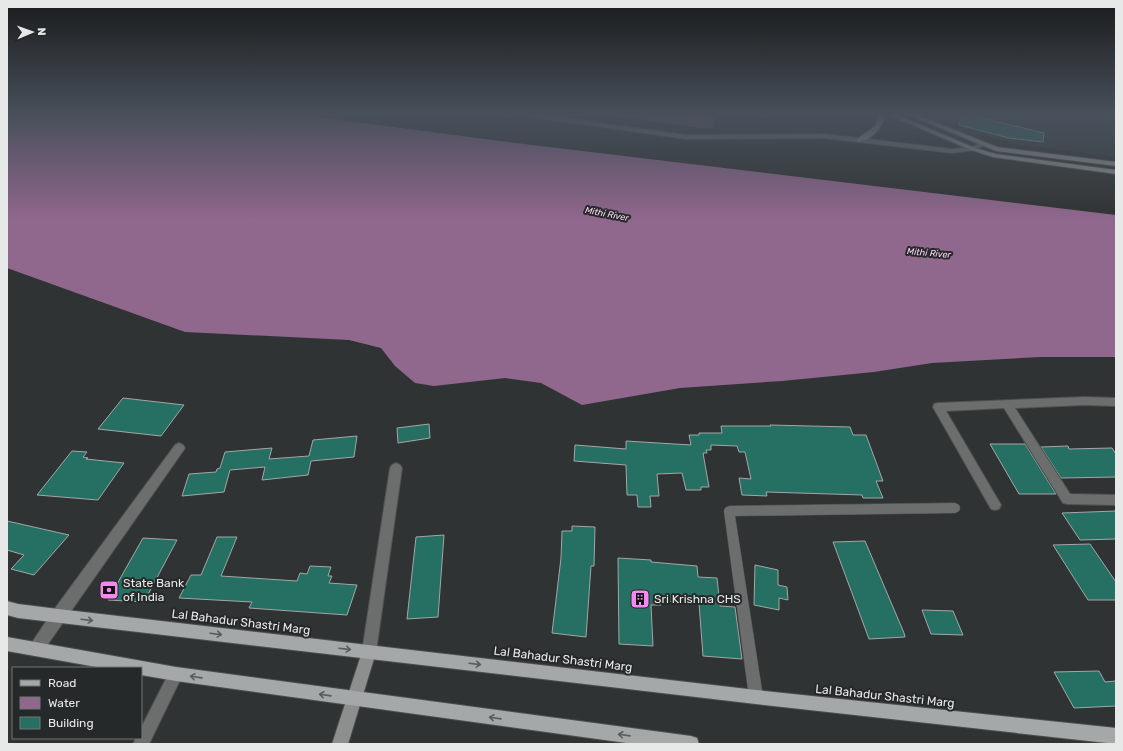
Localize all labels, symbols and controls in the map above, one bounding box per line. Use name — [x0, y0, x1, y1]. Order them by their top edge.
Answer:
north arrow — [12, 12, 52, 52]
text: N — [35, 27, 48, 36]
water label: Mithi River — [584, 205, 630, 223]
water label: Mithi River — [907, 246, 952, 260]
place label: State Bank of India — [123, 576, 185, 604]
bank icon: State Bank of India — [98, 579, 120, 601]
building icon: Sri Krishna CHS — [629, 588, 651, 610]
place label: Sri Krishna CHS — [654, 592, 741, 606]
street label: Lal Bahadur Shastri Marg — [171, 607, 311, 637]
one-way arrow — [80, 616, 93, 623]
one-way arrow — [209, 631, 222, 638]
street label: Lal Bahadur Shastri Marg — [493, 644, 633, 674]
one-way arrow — [338, 645, 351, 653]
one-way arrow — [468, 660, 481, 668]
legend — [12, 667, 142, 739]
one-way arrow — [190, 673, 203, 681]
text: Road — [48, 676, 76, 690]
street label: Lal Bahadur Shastri Marg — [815, 682, 955, 710]
one-way arrow — [319, 691, 332, 699]
text: Water — [48, 696, 80, 710]
one-way arrow — [489, 714, 502, 722]
text: Building — [48, 716, 94, 730]
one-way arrow — [618, 731, 631, 739]

